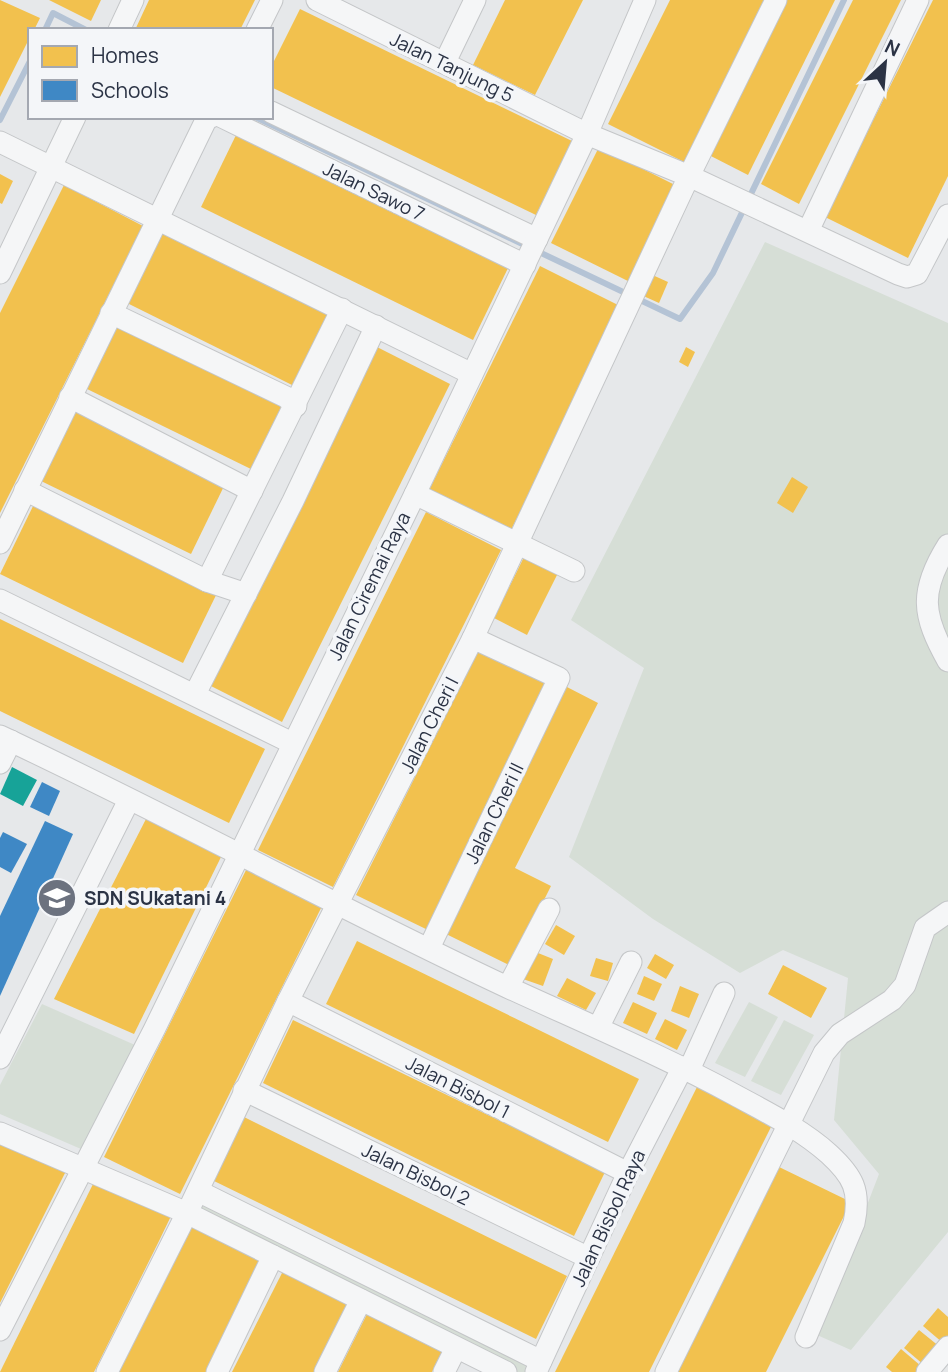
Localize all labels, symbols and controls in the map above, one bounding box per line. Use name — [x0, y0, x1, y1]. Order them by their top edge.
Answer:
street label: Jalan Tanjung 5 — [386, 26, 518, 108]
legend — [28, 28, 273, 119]
north arrow — [850, 28, 920, 98]
text: N — [881, 33, 904, 62]
text: Homes — [91, 41, 159, 69]
text: Schools — [91, 76, 169, 104]
street label: Jalan Sawo 7 — [319, 155, 429, 227]
street label: Jalan Ciremai Raya — [322, 507, 416, 665]
street label: Jalan Cheri I — [394, 672, 464, 778]
street label: Jalan Cheri II — [458, 758, 530, 868]
school or university icon: SDN SUkatani 4 — [36, 877, 78, 919]
place label: SDN SUkatani 4 — [84, 885, 226, 911]
street label: Jalan Bisbol 1 — [401, 1050, 515, 1124]
street label: Jalan Bisbol 2 — [358, 1137, 474, 1211]
street label: Jalan Bisbol Raya — [565, 1145, 651, 1291]

